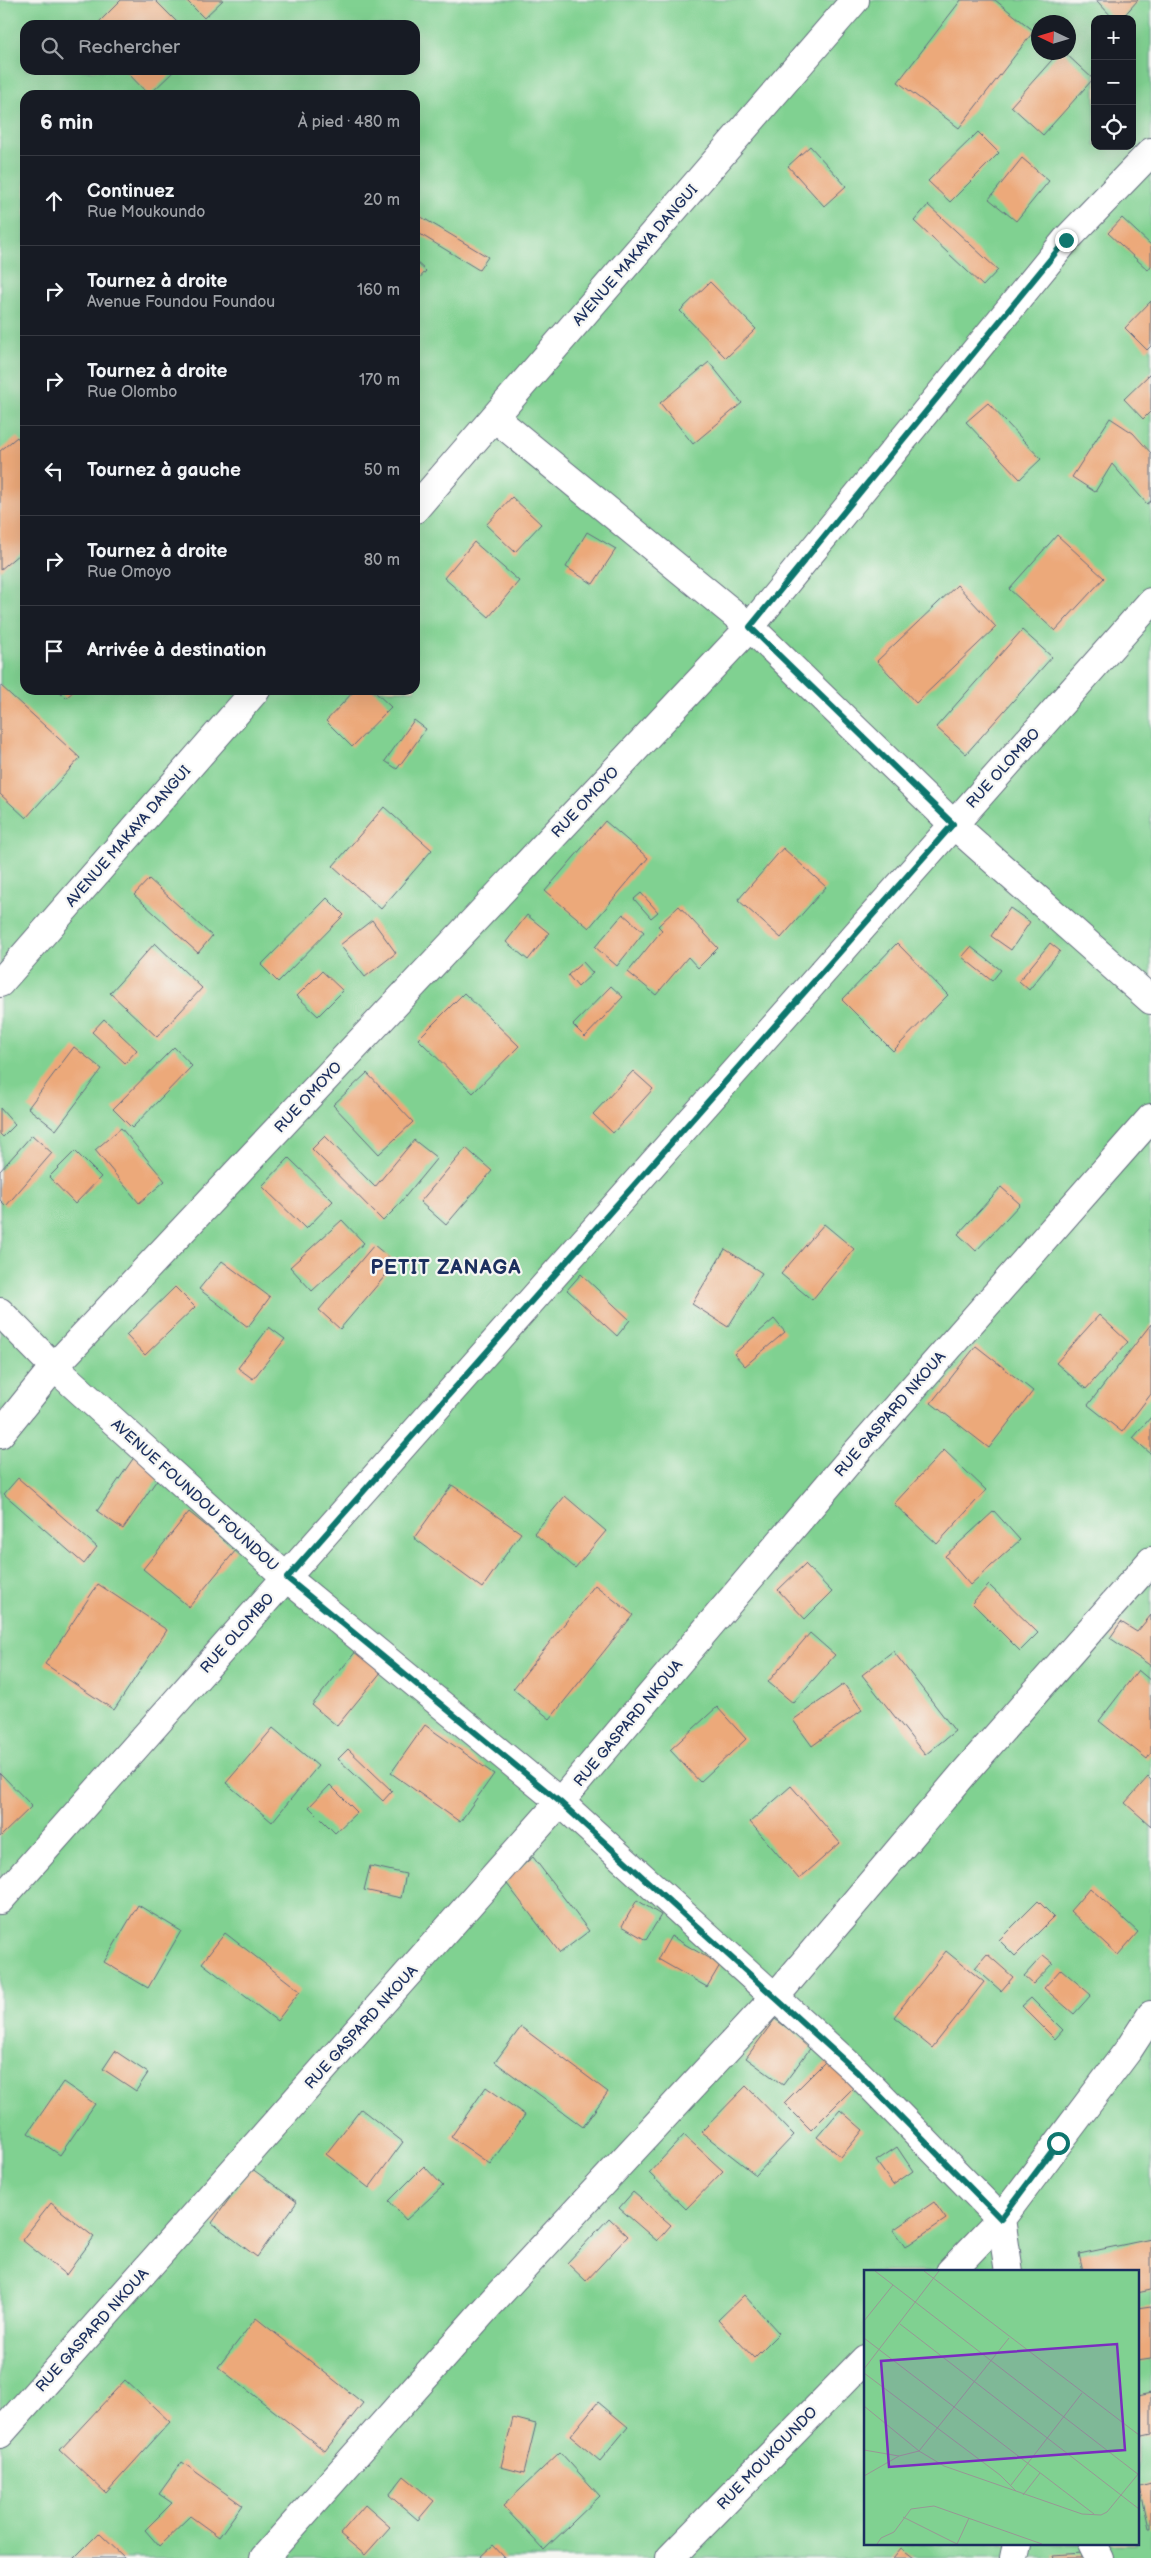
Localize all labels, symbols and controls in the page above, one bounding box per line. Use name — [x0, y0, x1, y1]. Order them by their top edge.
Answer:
north arrow — [1031, 15, 1076, 60]
map controls — [1091, 15, 1136, 150]
button: + — [1091, 15, 1136, 60]
search box — [20, 20, 420, 75]
icon: search — [38, 34, 66, 62]
text: Rechercher — [78, 36, 180, 59]
button: − — [1091, 60, 1136, 105]
button: locate — [1091, 105, 1136, 150]
text: 6 min — [40, 110, 93, 135]
text: À pied · 480 m — [298, 113, 400, 132]
text: Continuez — [87, 180, 174, 203]
street label: AVENUE MAKAYA DANGUI — [569, 180, 702, 330]
icon: ahead — [40, 187, 68, 215]
text: 20 m — [364, 191, 400, 210]
text: Rue Moukoundo — [87, 203, 205, 222]
route end — [1055, 229, 1078, 252]
text: Tournez à droite — [87, 270, 228, 293]
icon: right — [40, 277, 68, 305]
text: 160 m — [357, 281, 400, 300]
text: Avenue Foundou Foundou — [87, 293, 275, 312]
text: Tournez à droite — [87, 360, 228, 383]
icon: right — [40, 367, 68, 395]
text: 170 m — [359, 371, 400, 390]
text: Rue Olombo — [87, 383, 177, 402]
icon: left — [40, 457, 68, 485]
text: Tournez à gauche — [87, 459, 241, 482]
text: 50 m — [364, 461, 400, 480]
text: Tournez à droite — [87, 540, 228, 563]
icon: right — [40, 547, 68, 575]
text: 80 m — [364, 551, 400, 570]
text: Rue Omoyo — [87, 563, 171, 582]
icon: arrive — [40, 637, 68, 665]
text: Arrivée à destination — [87, 639, 266, 662]
street label: RUE OLOMBO — [962, 724, 1044, 812]
street label: AVENUE MAKAYA DANGUI — [62, 761, 195, 911]
street label: RUE OMOYO — [548, 763, 623, 842]
street label: RUE OMOYO — [271, 1058, 346, 1137]
district label: PETIT ZANAGA — [371, 1256, 521, 1280]
street label: RUE GASPARD NKOUA — [831, 1347, 951, 1481]
street label: AVENUE FOUNDOU FOUNDOU — [107, 1415, 282, 1576]
street label: RUE OLOMBO — [196, 1589, 278, 1677]
street label: RUE GASPARD NKOUA — [570, 1655, 688, 1791]
street label: RUE GASPARD NKOUA — [301, 1961, 423, 2093]
route start — [1047, 2132, 1070, 2155]
street label: RUE GASPARD NKOUA — [32, 2264, 154, 2396]
inset map — [864, 2270, 1138, 2546]
street label: RUE MOUKOUNDO — [713, 2403, 822, 2514]

